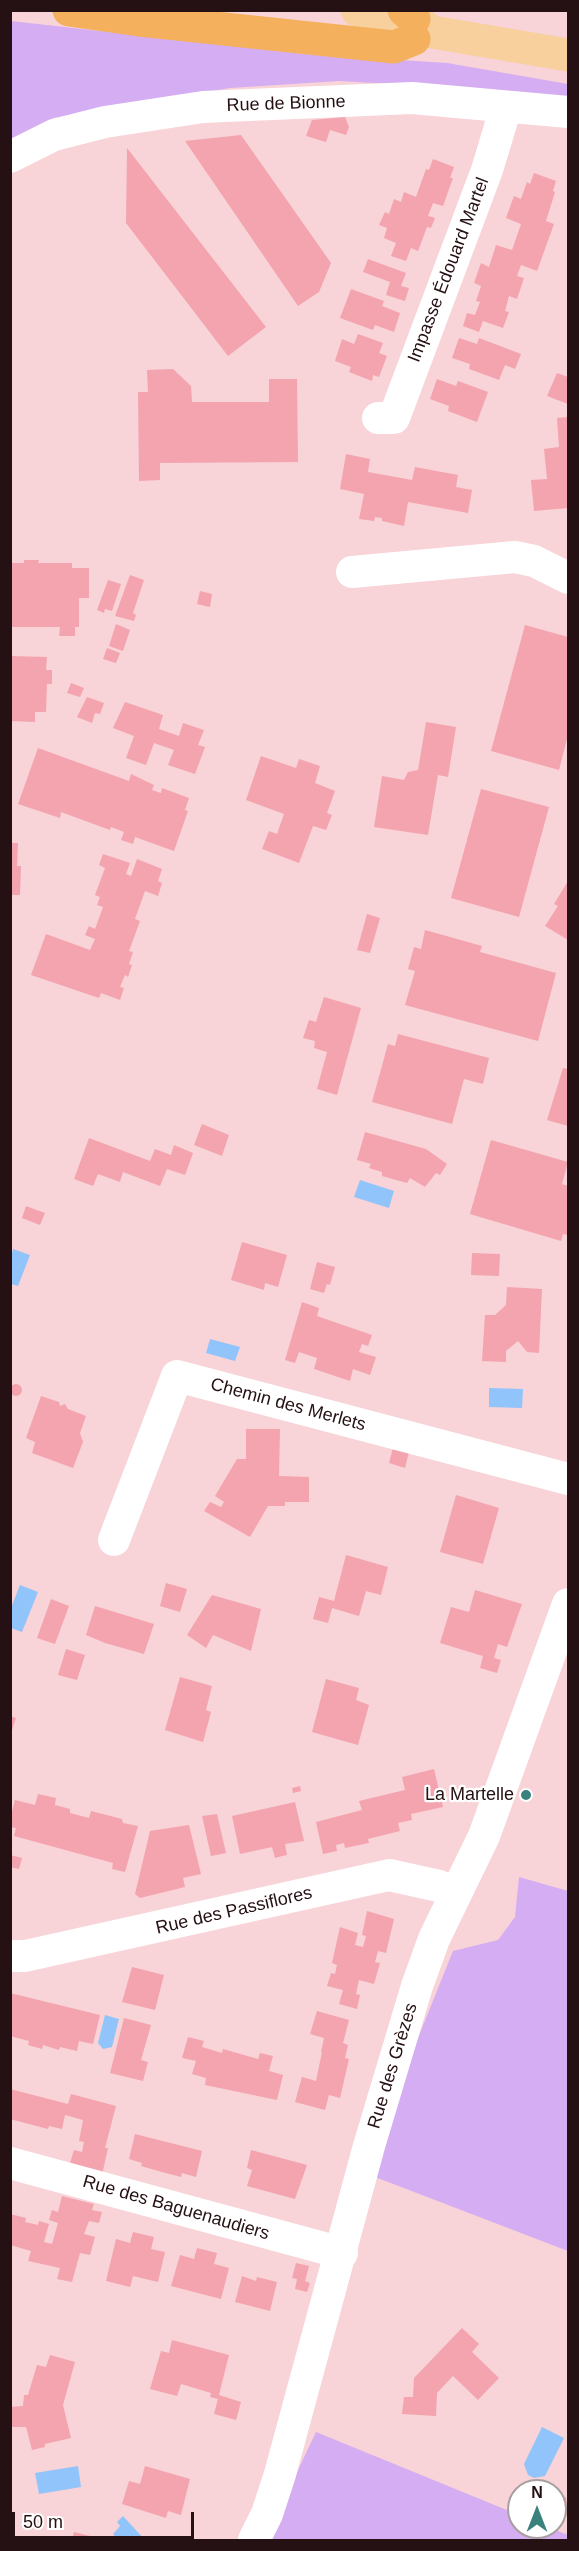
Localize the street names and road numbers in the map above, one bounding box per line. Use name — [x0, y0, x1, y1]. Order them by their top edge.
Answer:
street label: Rue de Bionne — [226, 91, 346, 117]
street label: Impasse Édouard Martel — [404, 175, 494, 365]
street label: Chemin des Merlets — [208, 1374, 368, 1436]
street label: Rue des Passiflores — [154, 1882, 314, 1940]
street label: Rue des Grèzes — [364, 2001, 422, 2131]
street label: Rue des Baguenaudiers — [80, 2171, 272, 2245]

